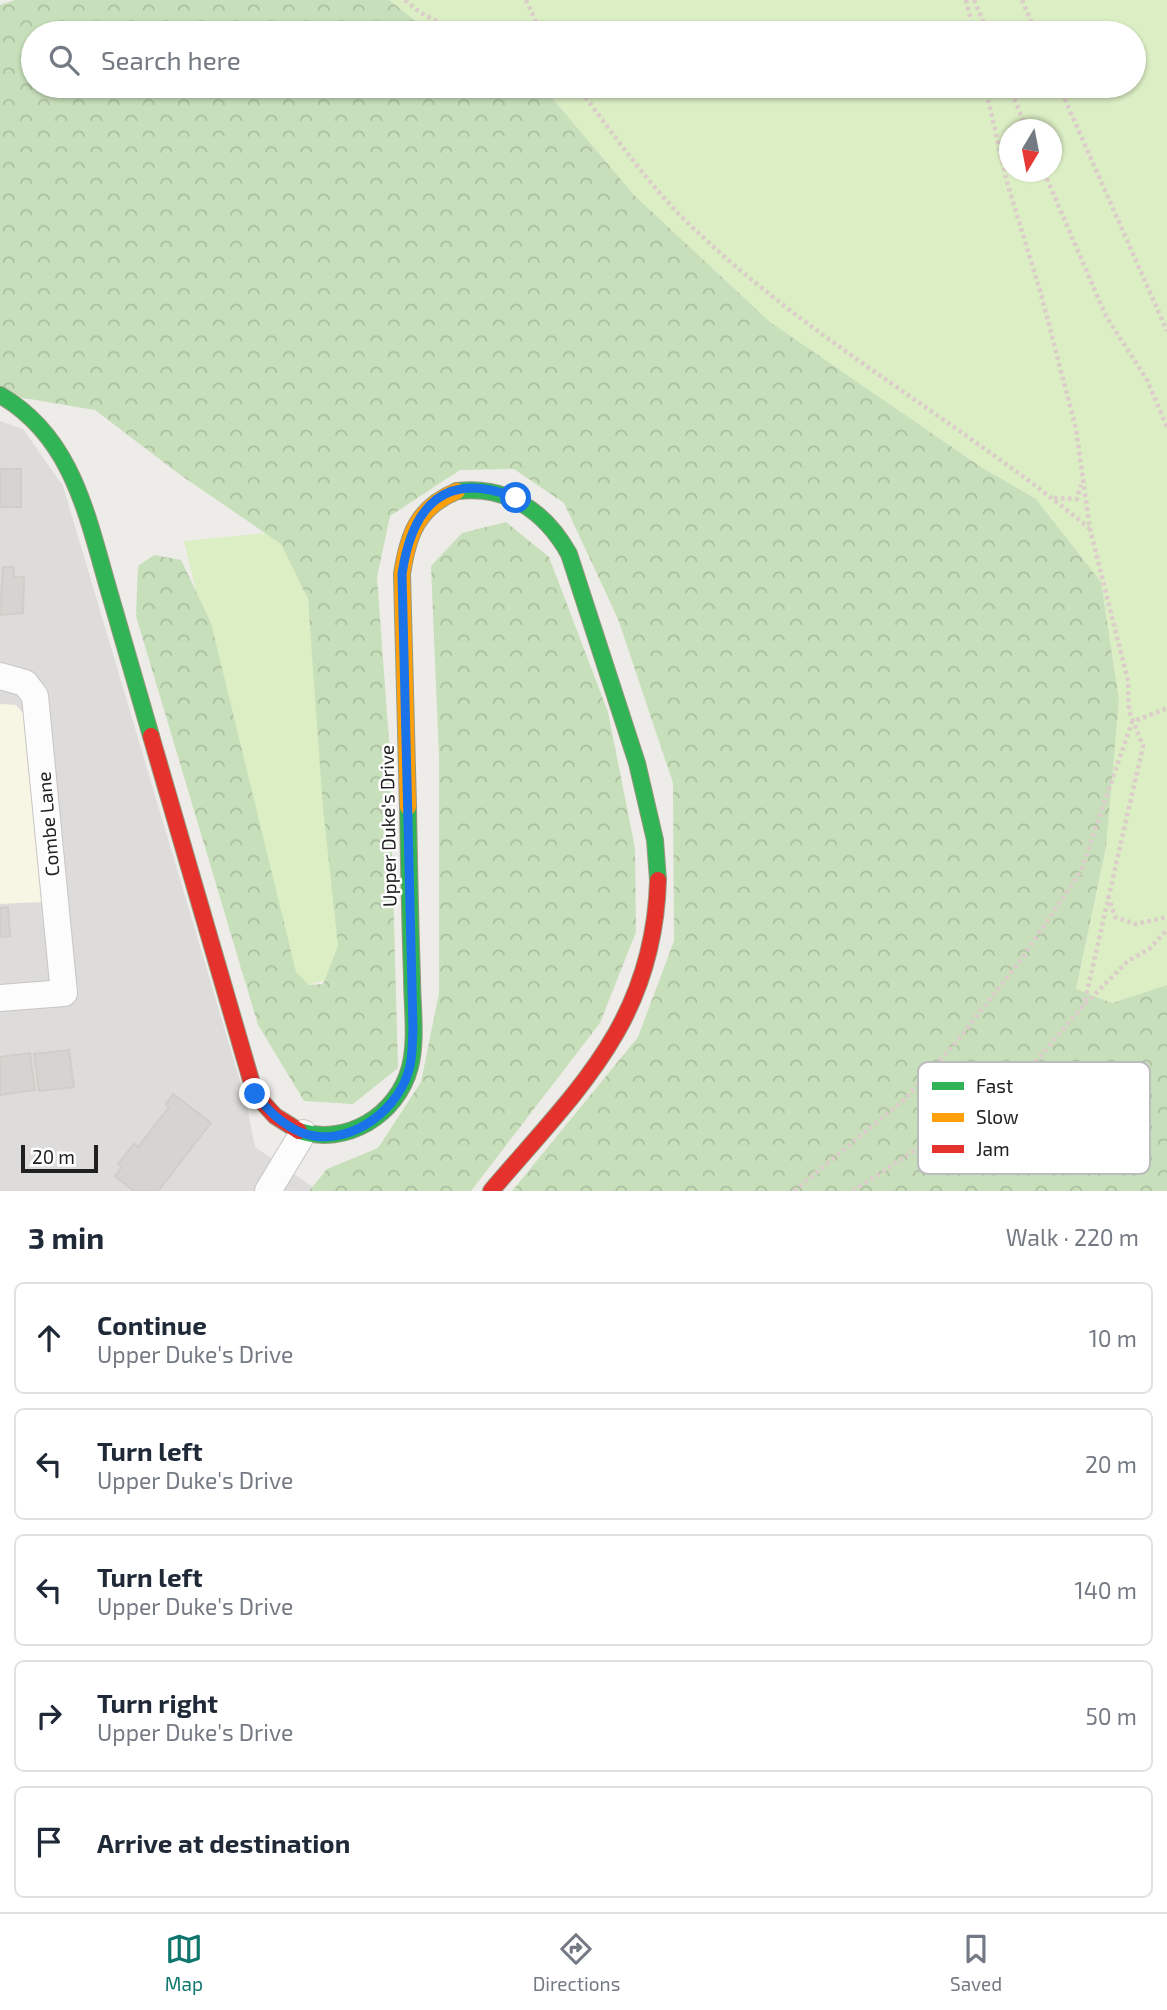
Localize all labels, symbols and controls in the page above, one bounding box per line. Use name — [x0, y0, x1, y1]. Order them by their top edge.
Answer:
search box — [21, 21, 1146, 98]
icon: search — [45, 41, 83, 79]
text: Search here — [101, 44, 241, 75]
north arrow — [999, 119, 1062, 182]
route start — [500, 482, 531, 513]
street label: Upper Duke's Drive — [375, 745, 400, 907]
street label: Combe Lane — [31, 771, 64, 877]
legend — [918, 1062, 1150, 1174]
text: Fast — [976, 1074, 1013, 1097]
route end — [239, 1078, 270, 1109]
text: Slow — [976, 1105, 1019, 1128]
text: Jam — [976, 1137, 1010, 1160]
scale bar — [21, 1142, 98, 1174]
text: 20 m — [32, 1145, 75, 1168]
text: 3 min — [28, 1219, 104, 1255]
text: Walk · 220 m — [1006, 1223, 1139, 1251]
text: Continue — [97, 1309, 207, 1340]
icon: ahead — [30, 1319, 68, 1357]
text: 10 m — [1089, 1324, 1137, 1352]
text: Upper Duke's Drive — [97, 1340, 293, 1368]
text: Turn left — [97, 1435, 203, 1466]
icon: left — [30, 1445, 68, 1483]
text: 20 m — [1085, 1450, 1137, 1478]
text: Upper Duke's Drive — [97, 1466, 293, 1494]
text: Turn left — [97, 1561, 203, 1592]
icon: left — [30, 1571, 68, 1609]
text: 140 m — [1075, 1576, 1137, 1604]
text: Upper Duke's Drive — [97, 1592, 293, 1620]
text: Turn right — [97, 1687, 218, 1718]
icon: right — [30, 1697, 68, 1735]
text: 50 m — [1086, 1702, 1137, 1730]
text: Upper Duke's Drive — [97, 1718, 293, 1746]
icon: arrive — [30, 1823, 68, 1861]
text: Arrive at destination — [97, 1827, 350, 1858]
tab: Map — [165, 1930, 203, 1995]
tab: Directions — [533, 1930, 620, 1995]
tab: Saved — [950, 1930, 1002, 1995]

